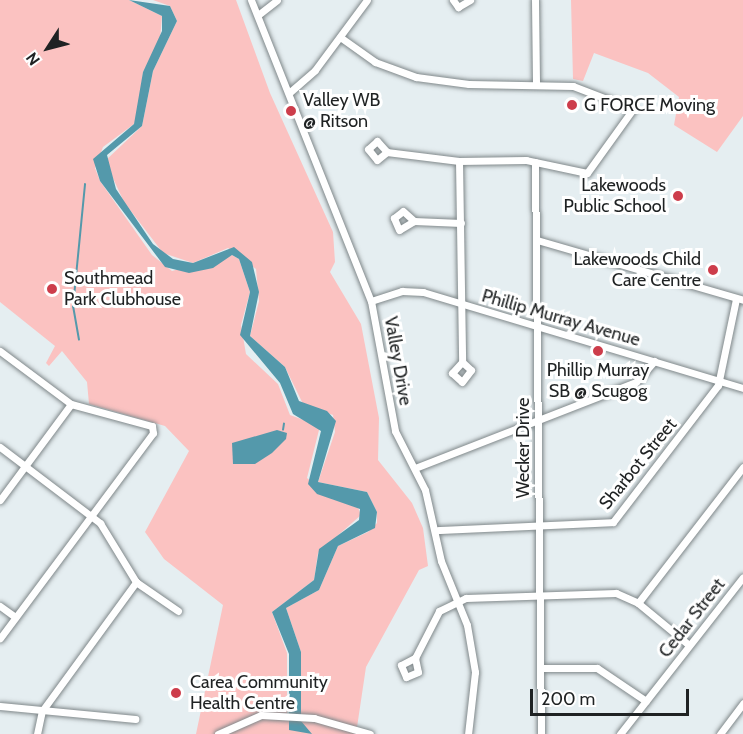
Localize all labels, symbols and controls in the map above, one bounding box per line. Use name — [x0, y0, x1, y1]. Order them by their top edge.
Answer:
north arrow — [18, 18, 78, 78]
text: N — [22, 49, 44, 69]
place label: Valley WB @ Ritson — [303, 90, 380, 132]
place label: G FORCE Moving — [584, 94, 715, 116]
marker: G FORCE Moving — [565, 98, 579, 112]
marker: Valley WB @ Ritson — [284, 104, 298, 118]
place label: Lakewoods Public School — [564, 175, 666, 218]
marker: Lakewoods Public School — [671, 189, 685, 203]
place label: Lakewoods Child Care Centre — [573, 249, 701, 292]
marker: Lakewoods Child Care Centre — [706, 263, 720, 277]
place label: Southmead Park Clubhouse — [64, 268, 181, 310]
marker: Southmead Park Clubhouse — [45, 282, 59, 296]
street label: Phillip Murray Avenue — [479, 285, 643, 351]
street label: Valley Drive — [380, 315, 416, 407]
marker: Phillip Murray SB @ Scugog — [591, 344, 605, 358]
place label: Phillip Murray SB @ Scugog — [547, 360, 649, 403]
street label: Wecker Drive — [512, 398, 534, 498]
street label: Sharbot Street — [595, 414, 681, 514]
street label: Cedar Street — [654, 574, 730, 662]
place label: Carea Community Health Centre — [190, 672, 328, 714]
scale bar — [533, 677, 692, 715]
marker: Carea Community Health Centre — [167, 684, 185, 702]
text: 200 m — [541, 688, 595, 710]

